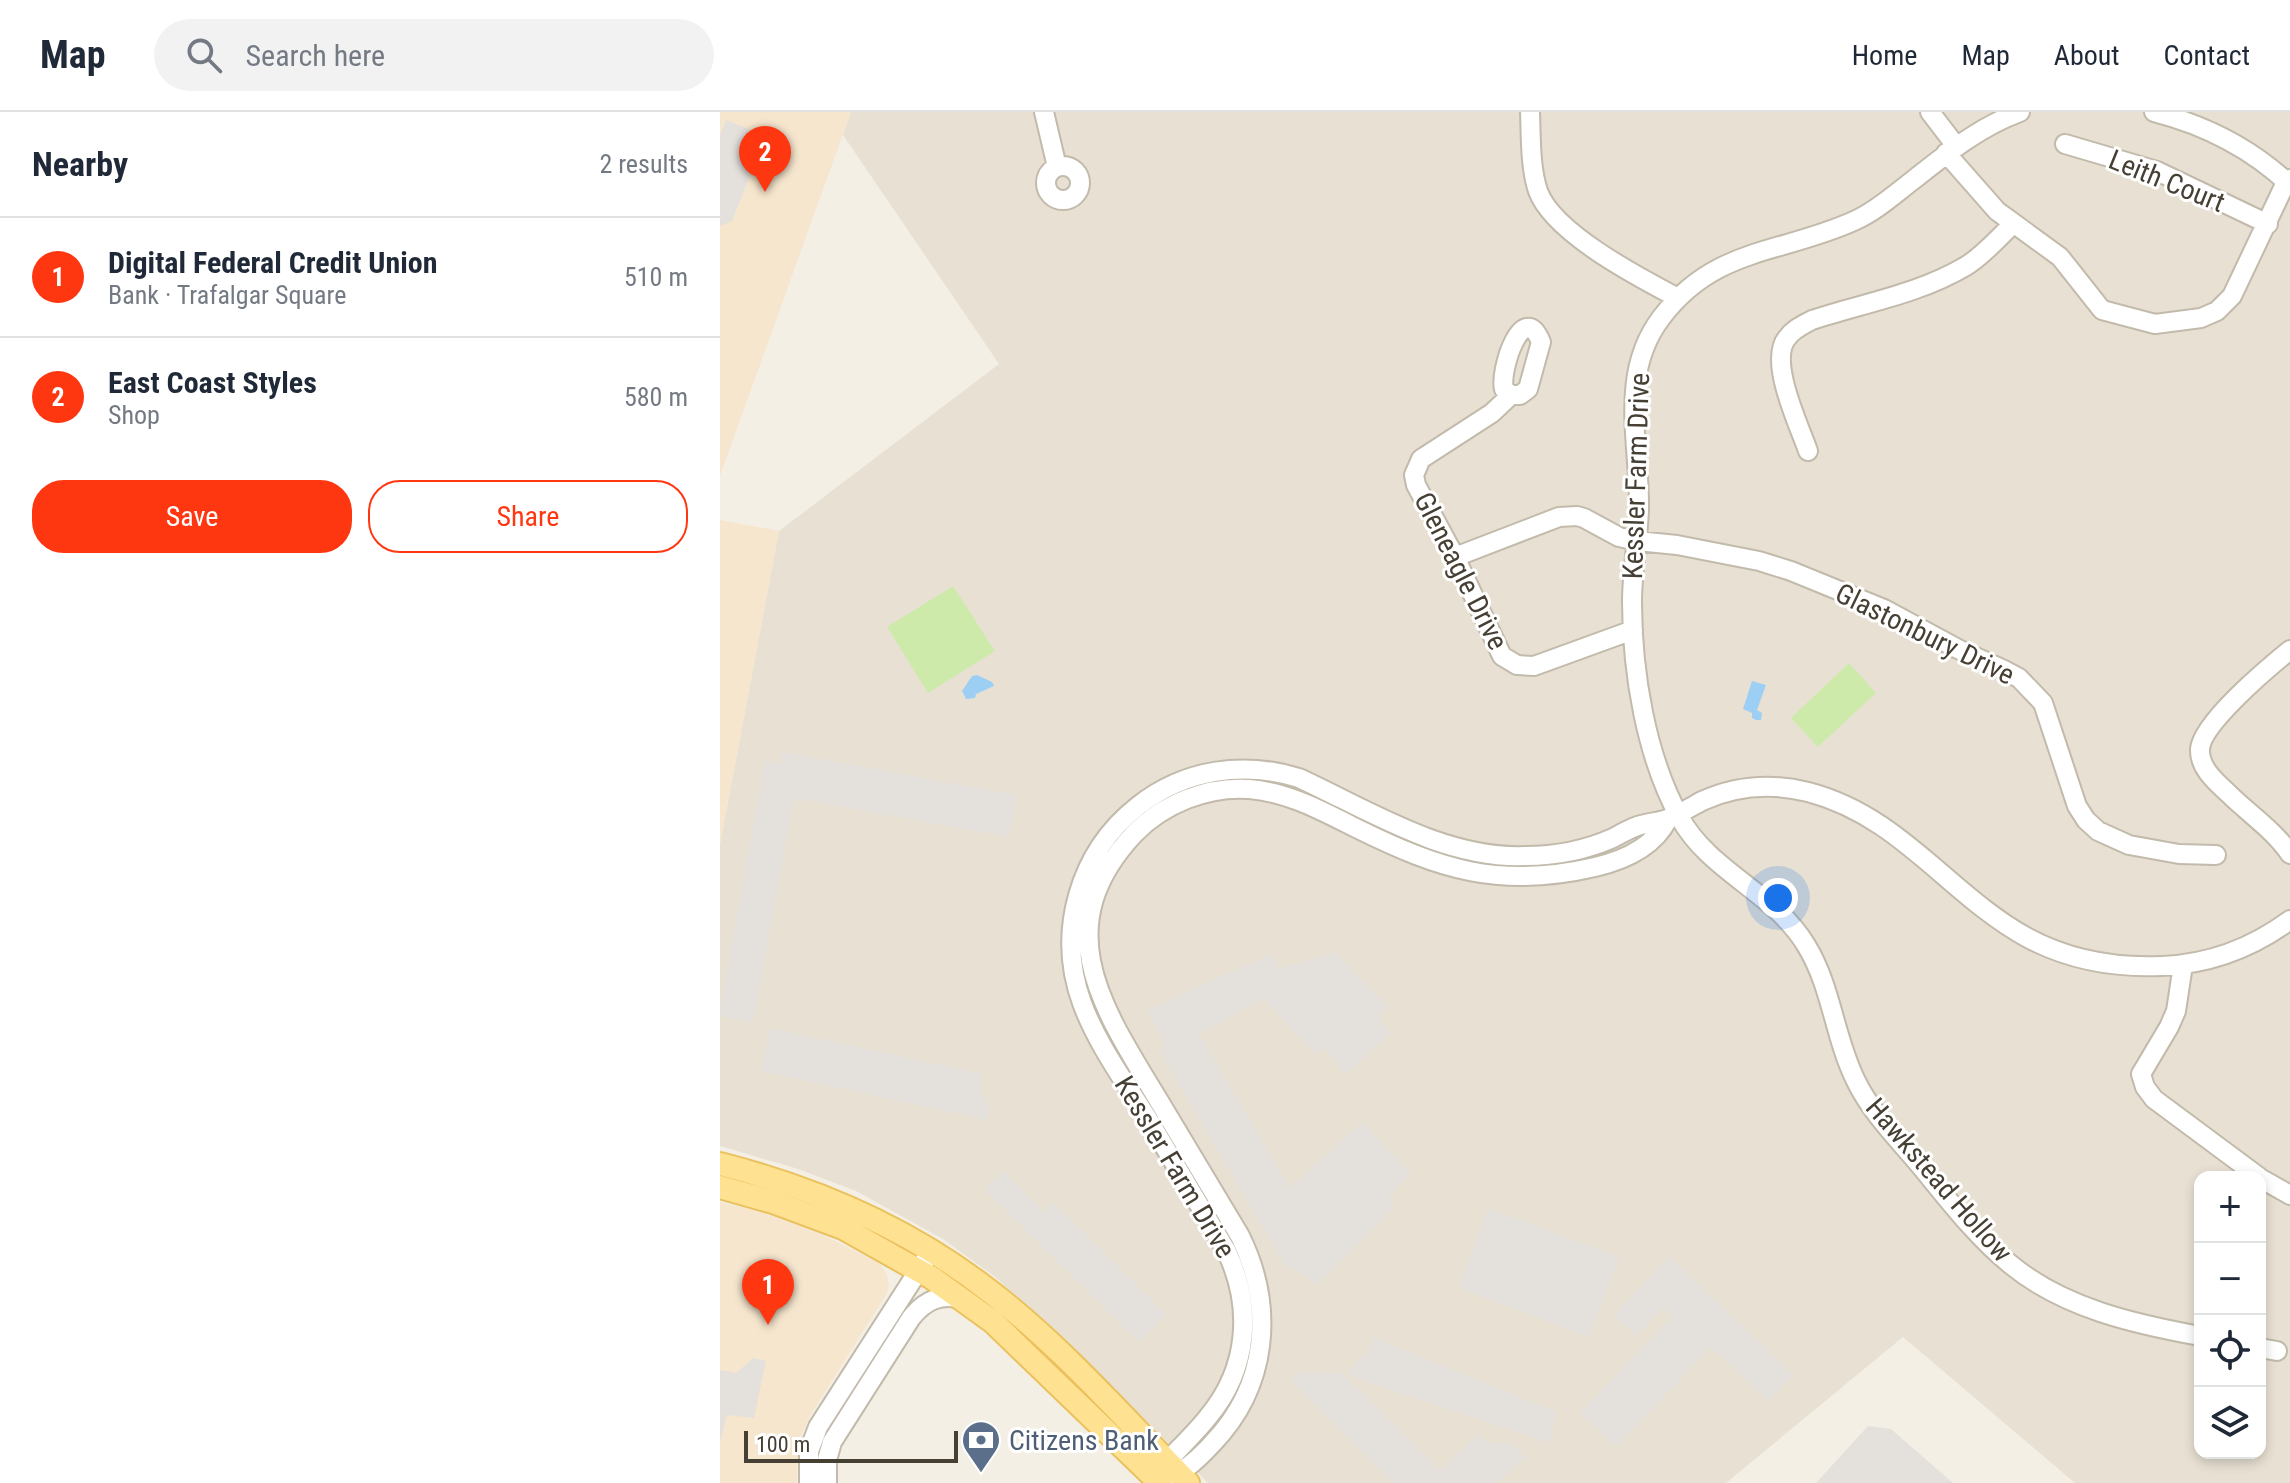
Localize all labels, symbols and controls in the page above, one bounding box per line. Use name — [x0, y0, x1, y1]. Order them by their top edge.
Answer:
search box — [154, 19, 714, 91]
text: Map — [40, 33, 106, 77]
icon: search — [182, 33, 226, 77]
text: Search here — [246, 38, 385, 73]
text: Home — [1852, 39, 1917, 72]
text: Map — [1961, 39, 2010, 72]
text: About — [2054, 39, 2120, 72]
text: Contact — [2164, 39, 2250, 72]
pin: 2 — [739, 126, 791, 192]
street label: Leith Court — [2104, 143, 2230, 219]
text: Nearby — [32, 144, 128, 184]
text: 2 results — [599, 149, 688, 179]
text: Digital Federal Credit Union — [108, 245, 437, 280]
text: 1 — [51, 262, 65, 292]
text: 510 m — [624, 262, 688, 292]
text: Bank · Trafalgar Square — [108, 280, 346, 310]
text: East Coast Styles — [108, 365, 317, 400]
street label: Kessler Farm Drive — [1616, 372, 1656, 580]
text: 2 — [51, 382, 65, 412]
text: 580 m — [624, 382, 688, 412]
text: Shop — [108, 400, 160, 430]
button: Save — [32, 480, 352, 553]
button: Share — [368, 480, 688, 553]
street label: Gleneagle Drive — [1407, 487, 1515, 655]
street label: Glastonbury Drive — [1830, 576, 2020, 692]
your location — [1758, 878, 1798, 918]
street label: Kessler Farm Drive — [1108, 1070, 1242, 1264]
street label: Hawkstead Hollow — [1859, 1091, 2019, 1269]
map controls — [2194, 1171, 2266, 1459]
button: + — [2194, 1171, 2266, 1243]
button: − — [2194, 1243, 2266, 1315]
pin: 1 — [742, 1259, 794, 1325]
button: locate — [2194, 1315, 2266, 1387]
button: layers — [2194, 1387, 2266, 1459]
bank icon: Citizens Bank — [960, 1419, 1002, 1474]
place label: Citizens Bank — [1009, 1424, 1159, 1457]
scale bar — [744, 1427, 958, 1463]
text: 100 m — [756, 1432, 810, 1457]

